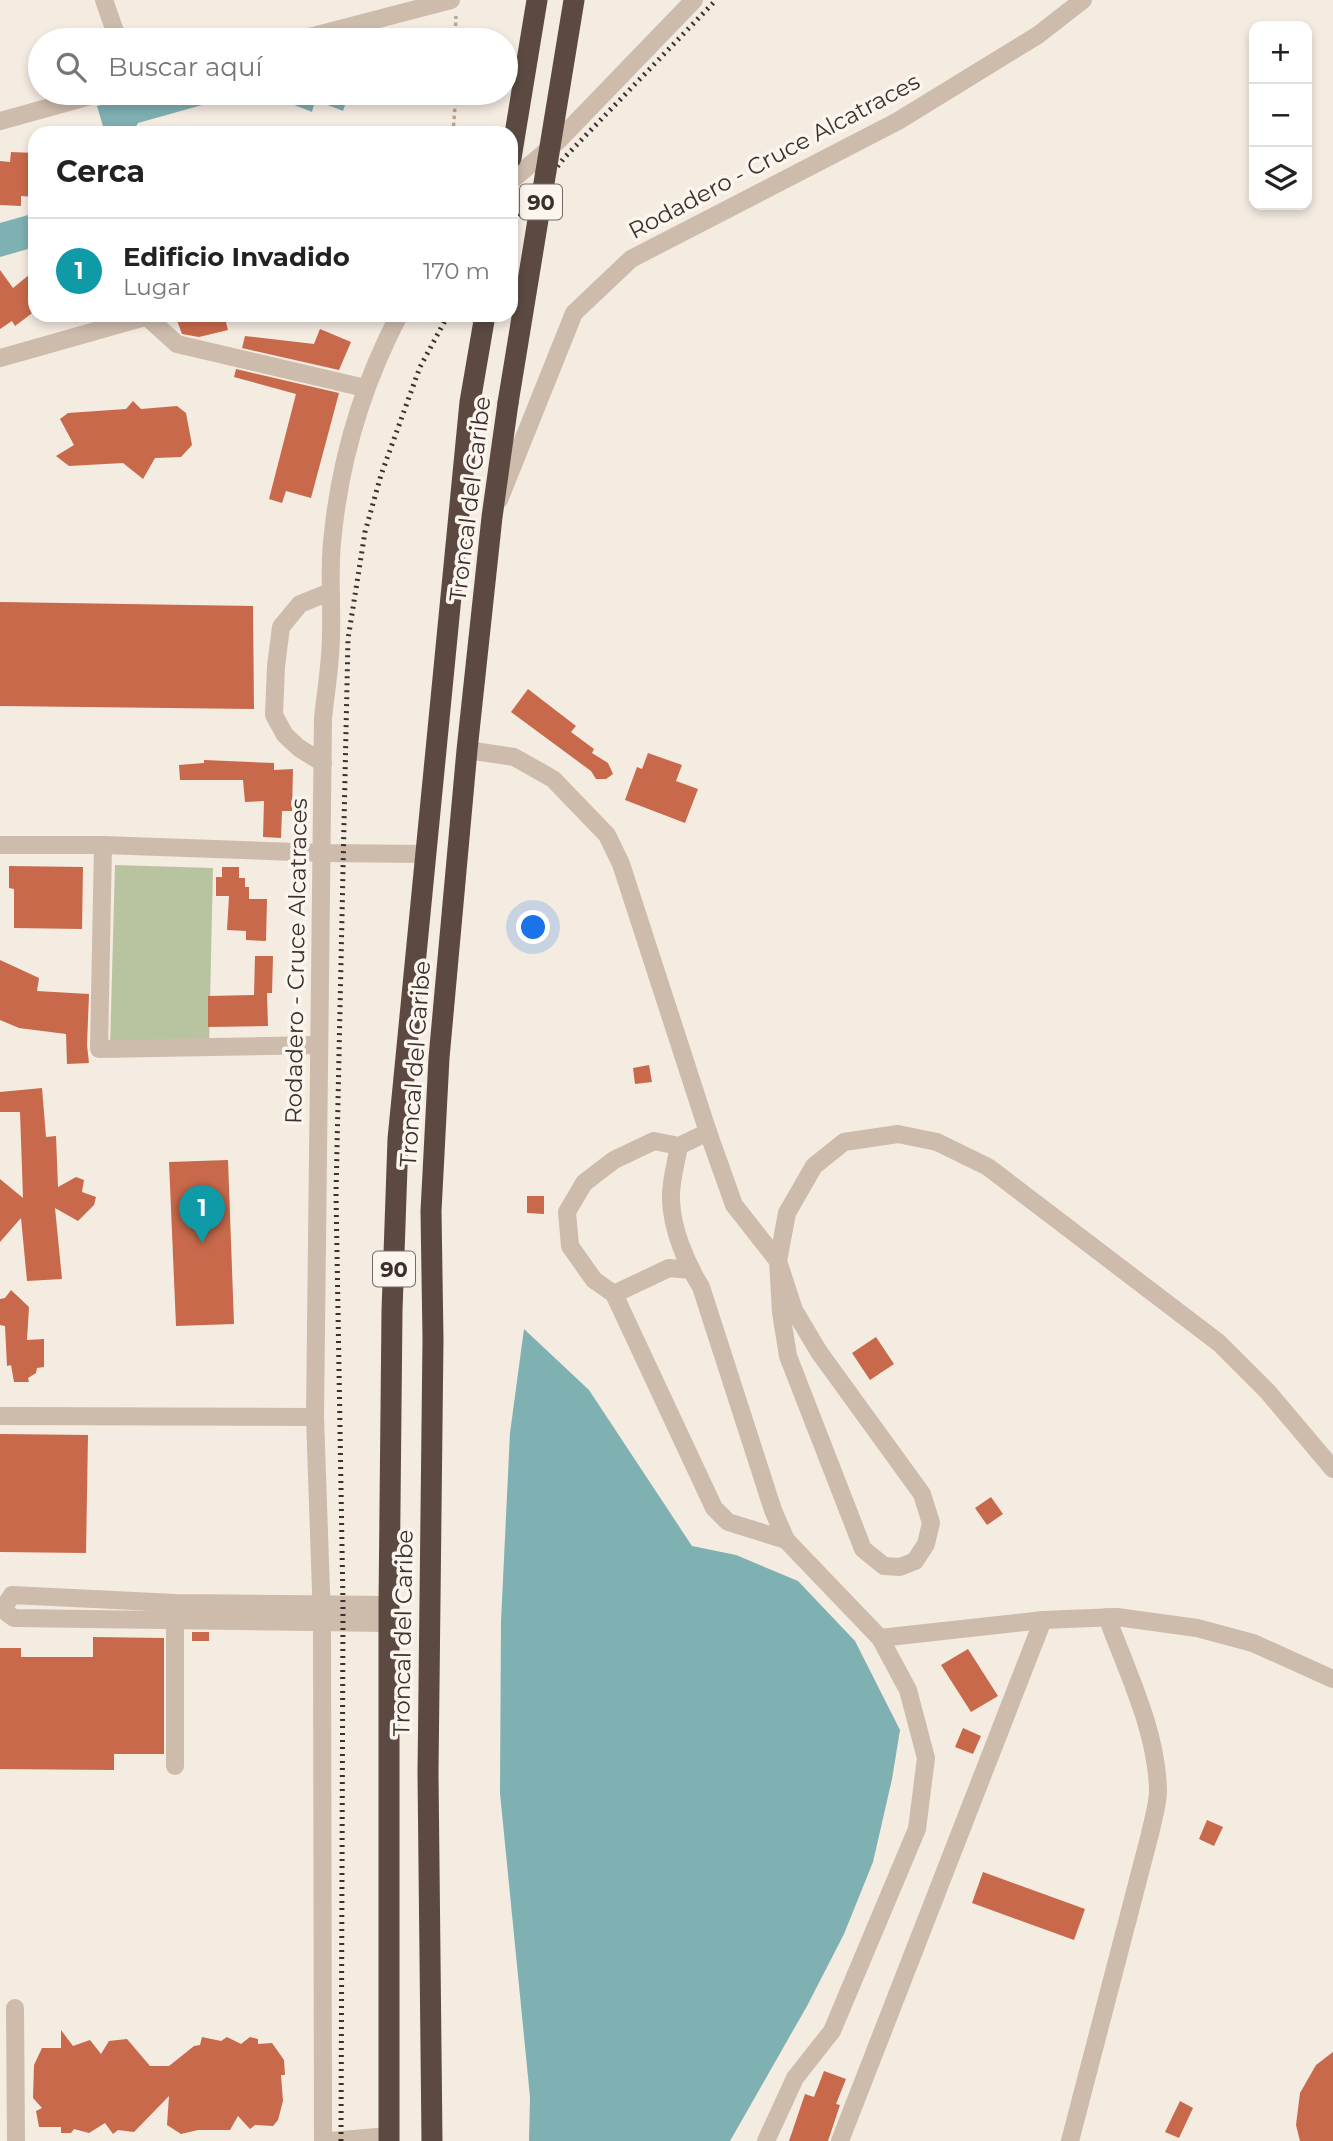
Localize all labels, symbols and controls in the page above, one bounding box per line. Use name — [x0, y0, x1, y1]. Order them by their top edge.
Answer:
map controls — [1249, 21, 1312, 210]
button: + — [1249, 21, 1312, 84]
search box — [28, 28, 518, 105]
icon: search — [52, 48, 90, 86]
text: Buscar aquí — [108, 51, 262, 83]
street label: Rodadero - Cruce Alcatraces — [624, 67, 924, 245]
button: − — [1249, 84, 1312, 147]
button: layers — [1249, 147, 1312, 210]
text: Cerca — [56, 153, 145, 190]
road number: 90 — [520, 184, 562, 220]
text: Edificio Invadido — [123, 241, 350, 273]
text: 1 — [74, 257, 84, 285]
text: 170 m — [423, 257, 490, 285]
text: Lugar — [123, 273, 190, 301]
street label: Troncal del Caribe — [444, 395, 496, 603]
street label: Rodadero - Cruce Alcatraces — [279, 798, 313, 1124]
your location — [516, 910, 550, 944]
street label: Troncal del Caribe — [394, 960, 436, 1168]
pin: 1 — [179, 1185, 225, 1243]
road number: 90 — [373, 1252, 415, 1286]
street label: Troncal del Caribe — [387, 1529, 419, 1737]

